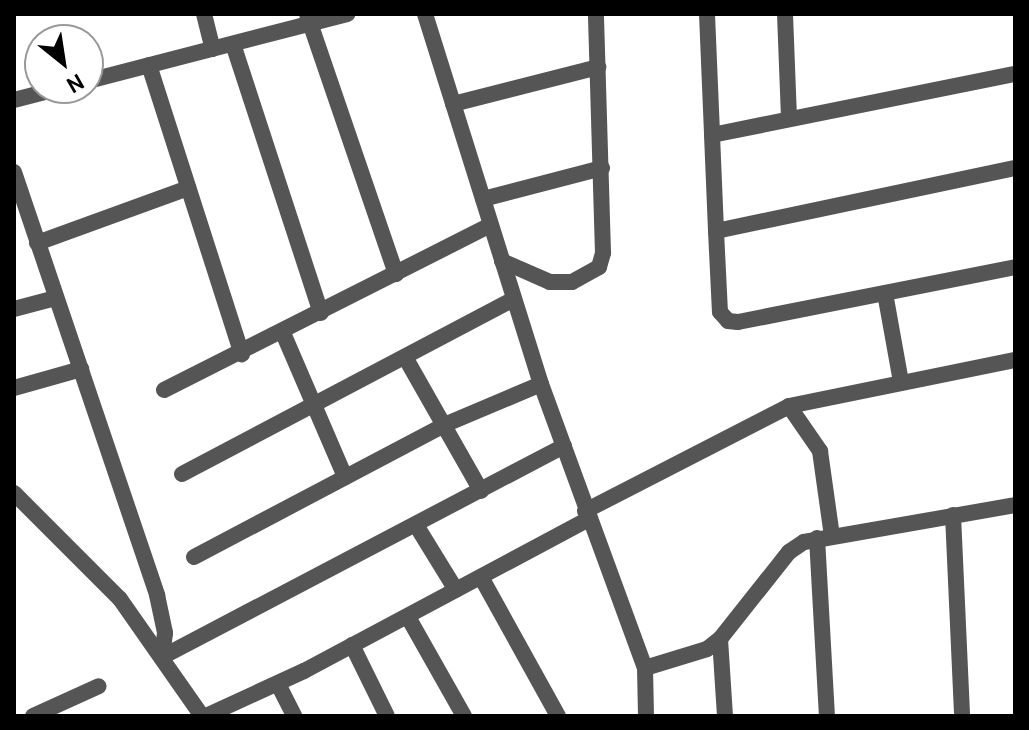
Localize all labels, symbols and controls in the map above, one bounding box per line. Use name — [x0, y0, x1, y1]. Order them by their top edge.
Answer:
north arrow — [24, 24, 104, 104]
text: N — [62, 68, 89, 99]

